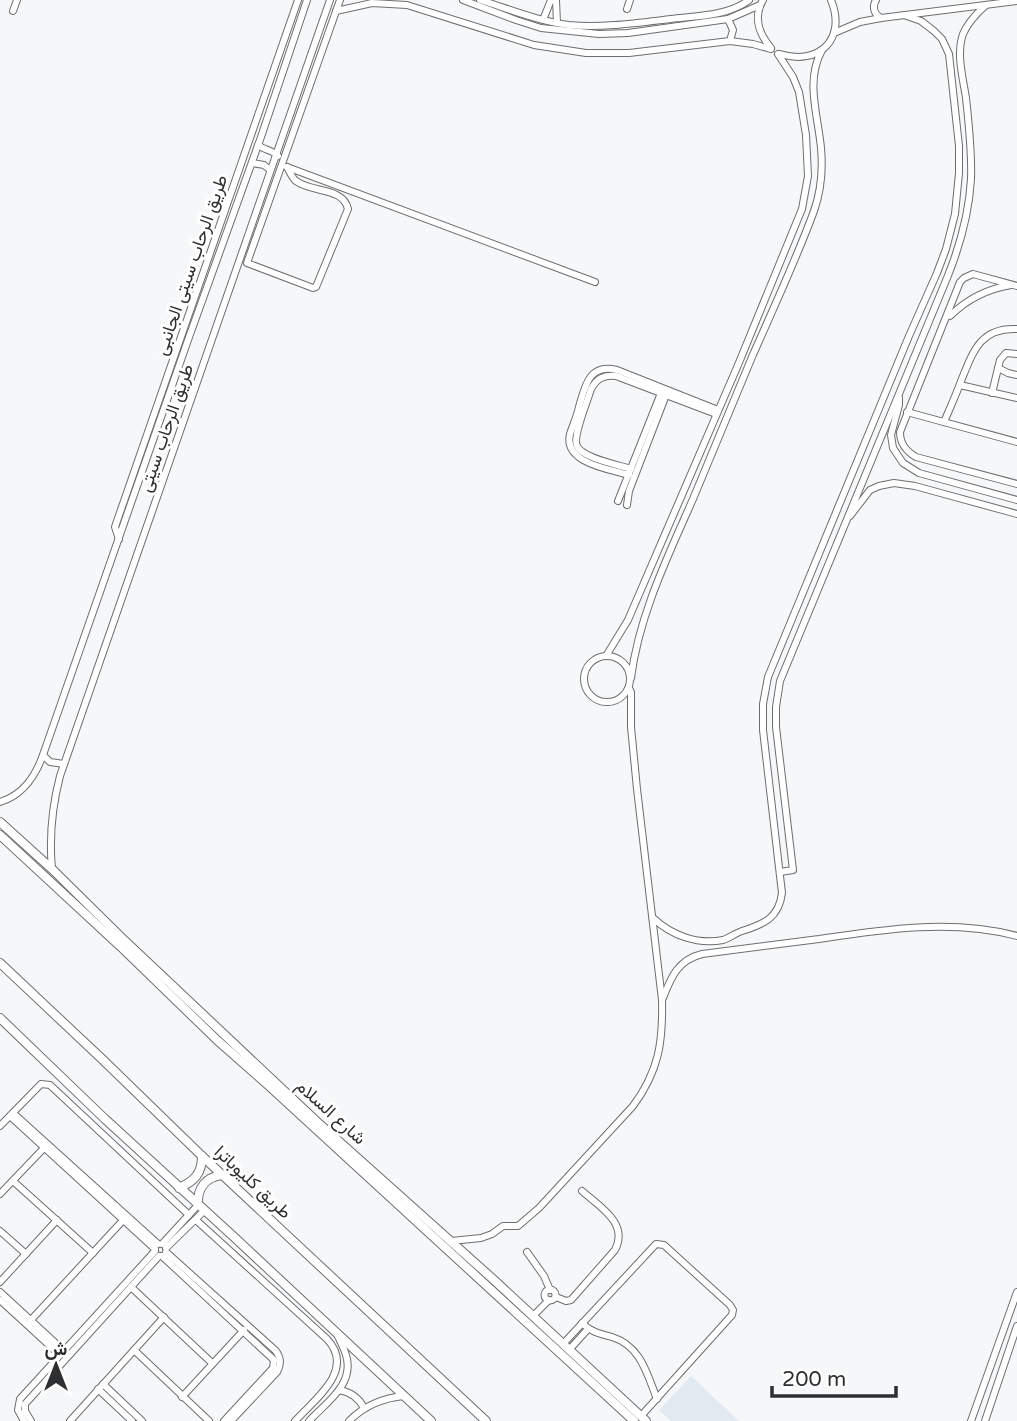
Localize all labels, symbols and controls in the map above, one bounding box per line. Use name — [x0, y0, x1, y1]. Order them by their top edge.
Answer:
street label: طريق الرحاب سيتى الجانبى — [150, 172, 232, 358]
street label: طريق الرحاب سيتى — [134, 361, 198, 495]
street label: شارع السلام — [291, 1075, 371, 1150]
street label: طريق كليوباترا — [210, 1141, 296, 1223]
north arrow — [21, 1330, 91, 1400]
text: ش — [45, 1338, 68, 1360]
scale bar — [772, 1354, 896, 1398]
text: 200 m — [782, 1367, 846, 1392]

